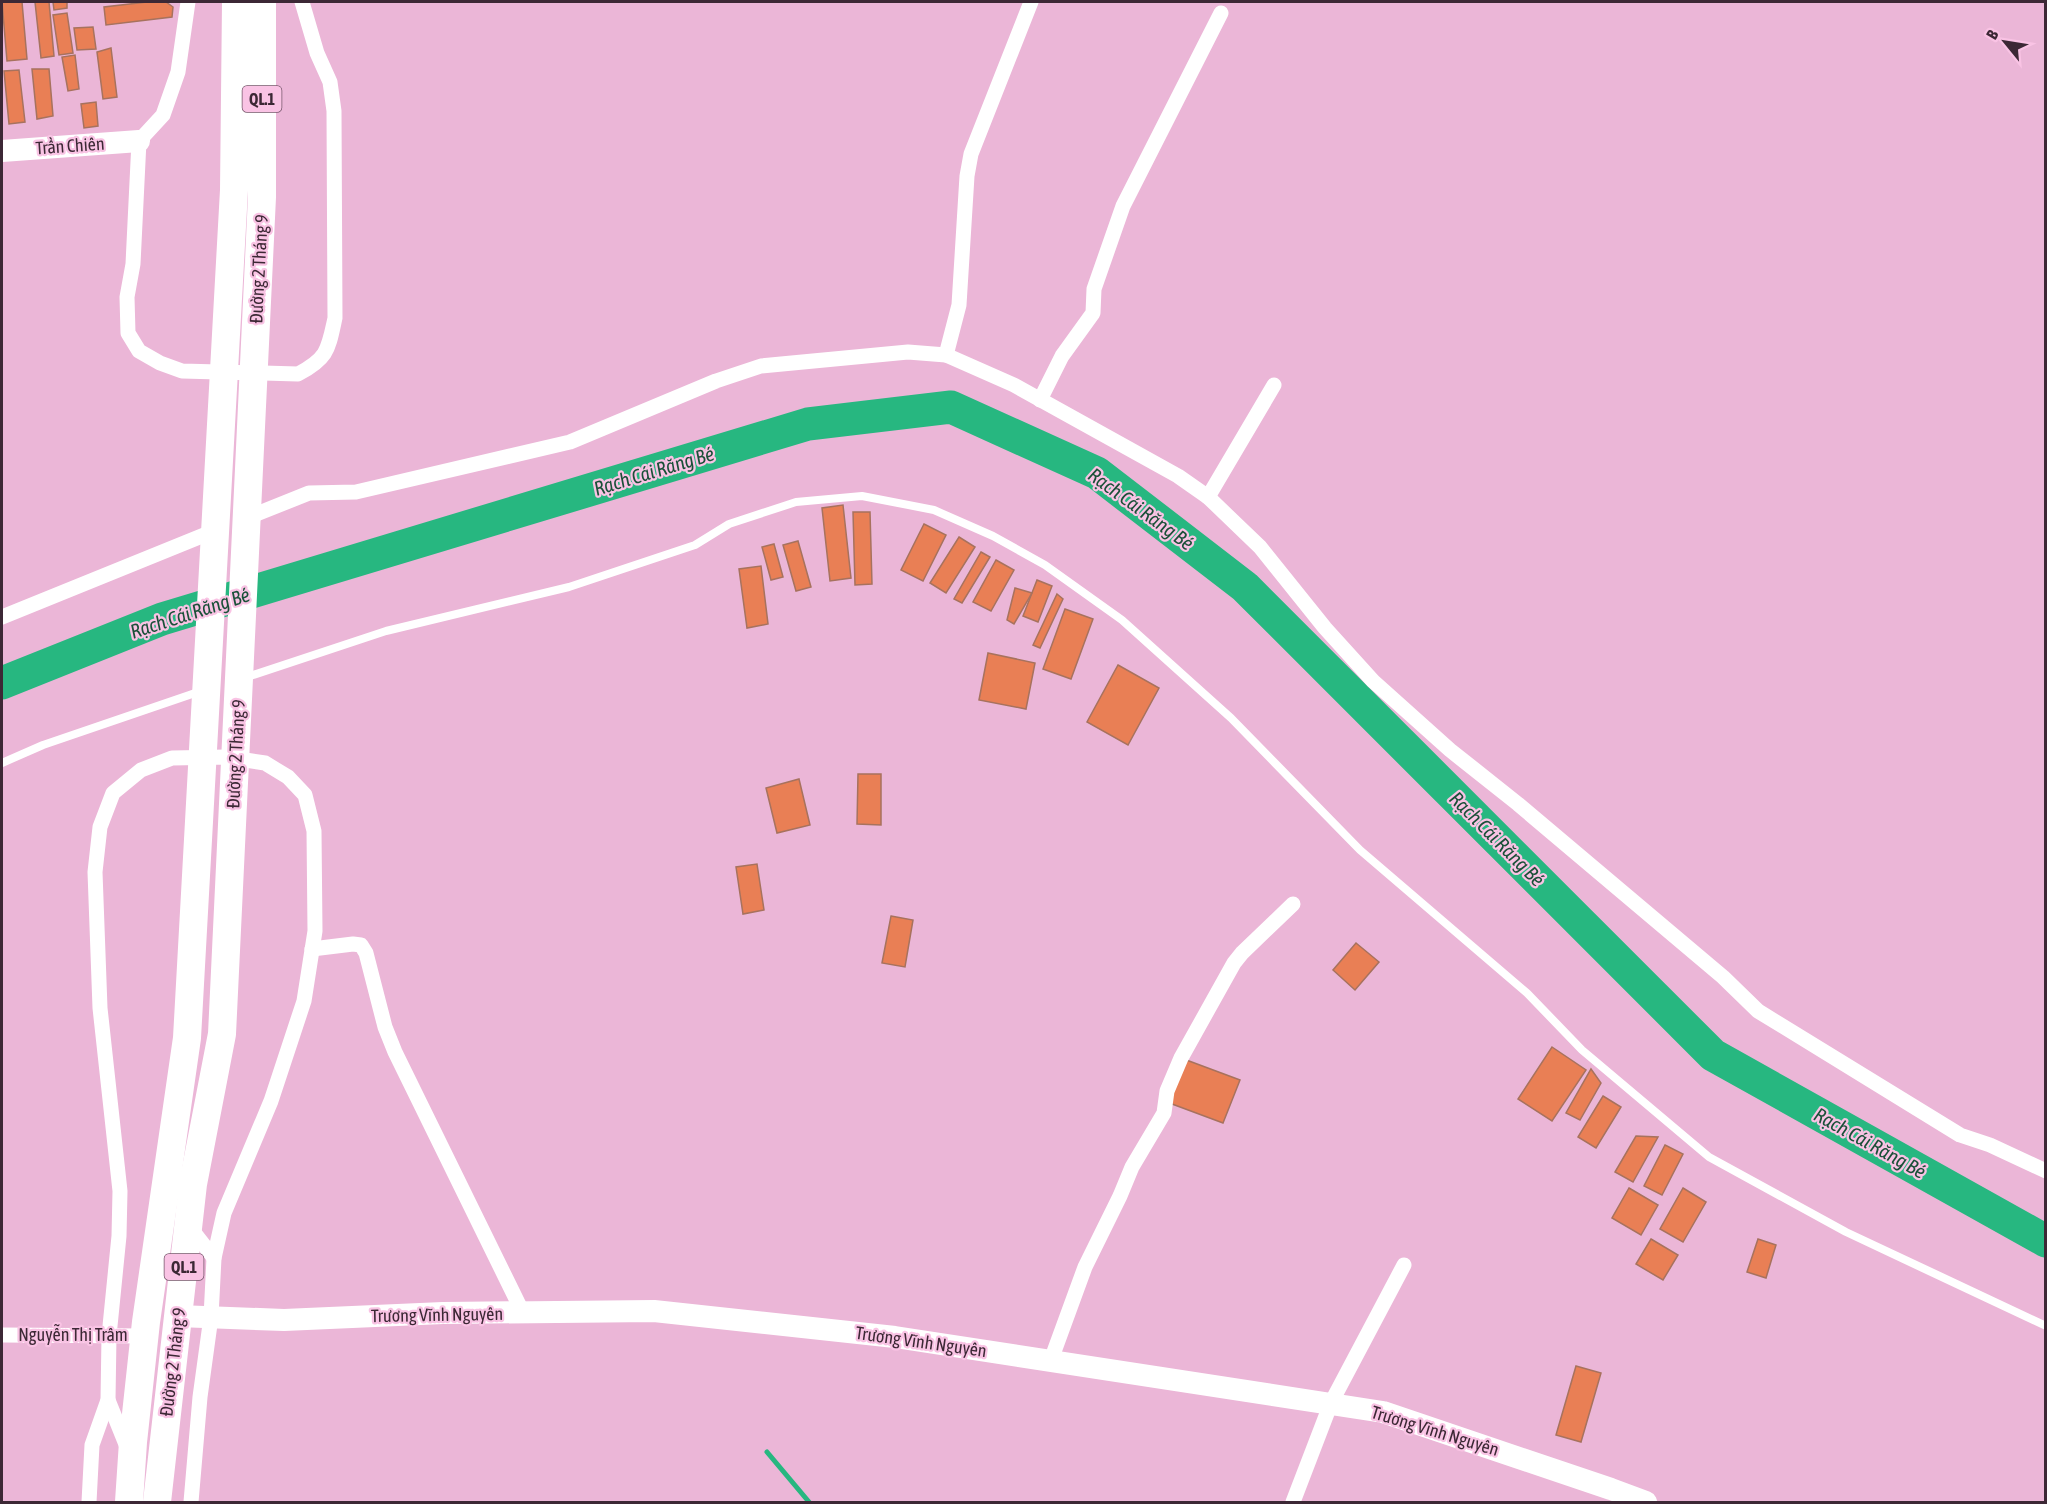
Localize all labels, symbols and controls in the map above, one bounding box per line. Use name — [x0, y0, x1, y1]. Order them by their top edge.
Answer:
north arrow — [1975, 12, 2035, 72]
text: B — [1982, 26, 2002, 42]
road number: QL.1 — [242, 86, 282, 112]
street label: Trần Chiên — [35, 132, 105, 158]
street label: Đường 2 Tháng 9 — [245, 214, 272, 324]
water label: Rạch Cái Răng Bé — [591, 441, 717, 500]
water label: Rạch Cái Răng Bé — [1084, 463, 1198, 554]
water label: Rạch Cái Răng Bé — [127, 582, 253, 643]
street label: Đường 2 Tháng 9 — [222, 699, 249, 809]
water label: Rạch Cái Răng Bé — [1445, 786, 1550, 891]
water label: Rạch Cái Răng Bé — [1810, 1102, 1930, 1183]
road number: QL.1 — [164, 1254, 204, 1280]
street label: Trương Vĩnh Nguyên — [371, 1303, 503, 1326]
street label: Đường 2 Tháng 9 — [155, 1306, 190, 1417]
street label: Trương Vĩnh Nguyên — [854, 1322, 988, 1361]
street label: Nguyễn Thị Trâm — [18, 1324, 128, 1345]
street label: Trương Vĩnh Nguyên — [1369, 1401, 1501, 1460]

